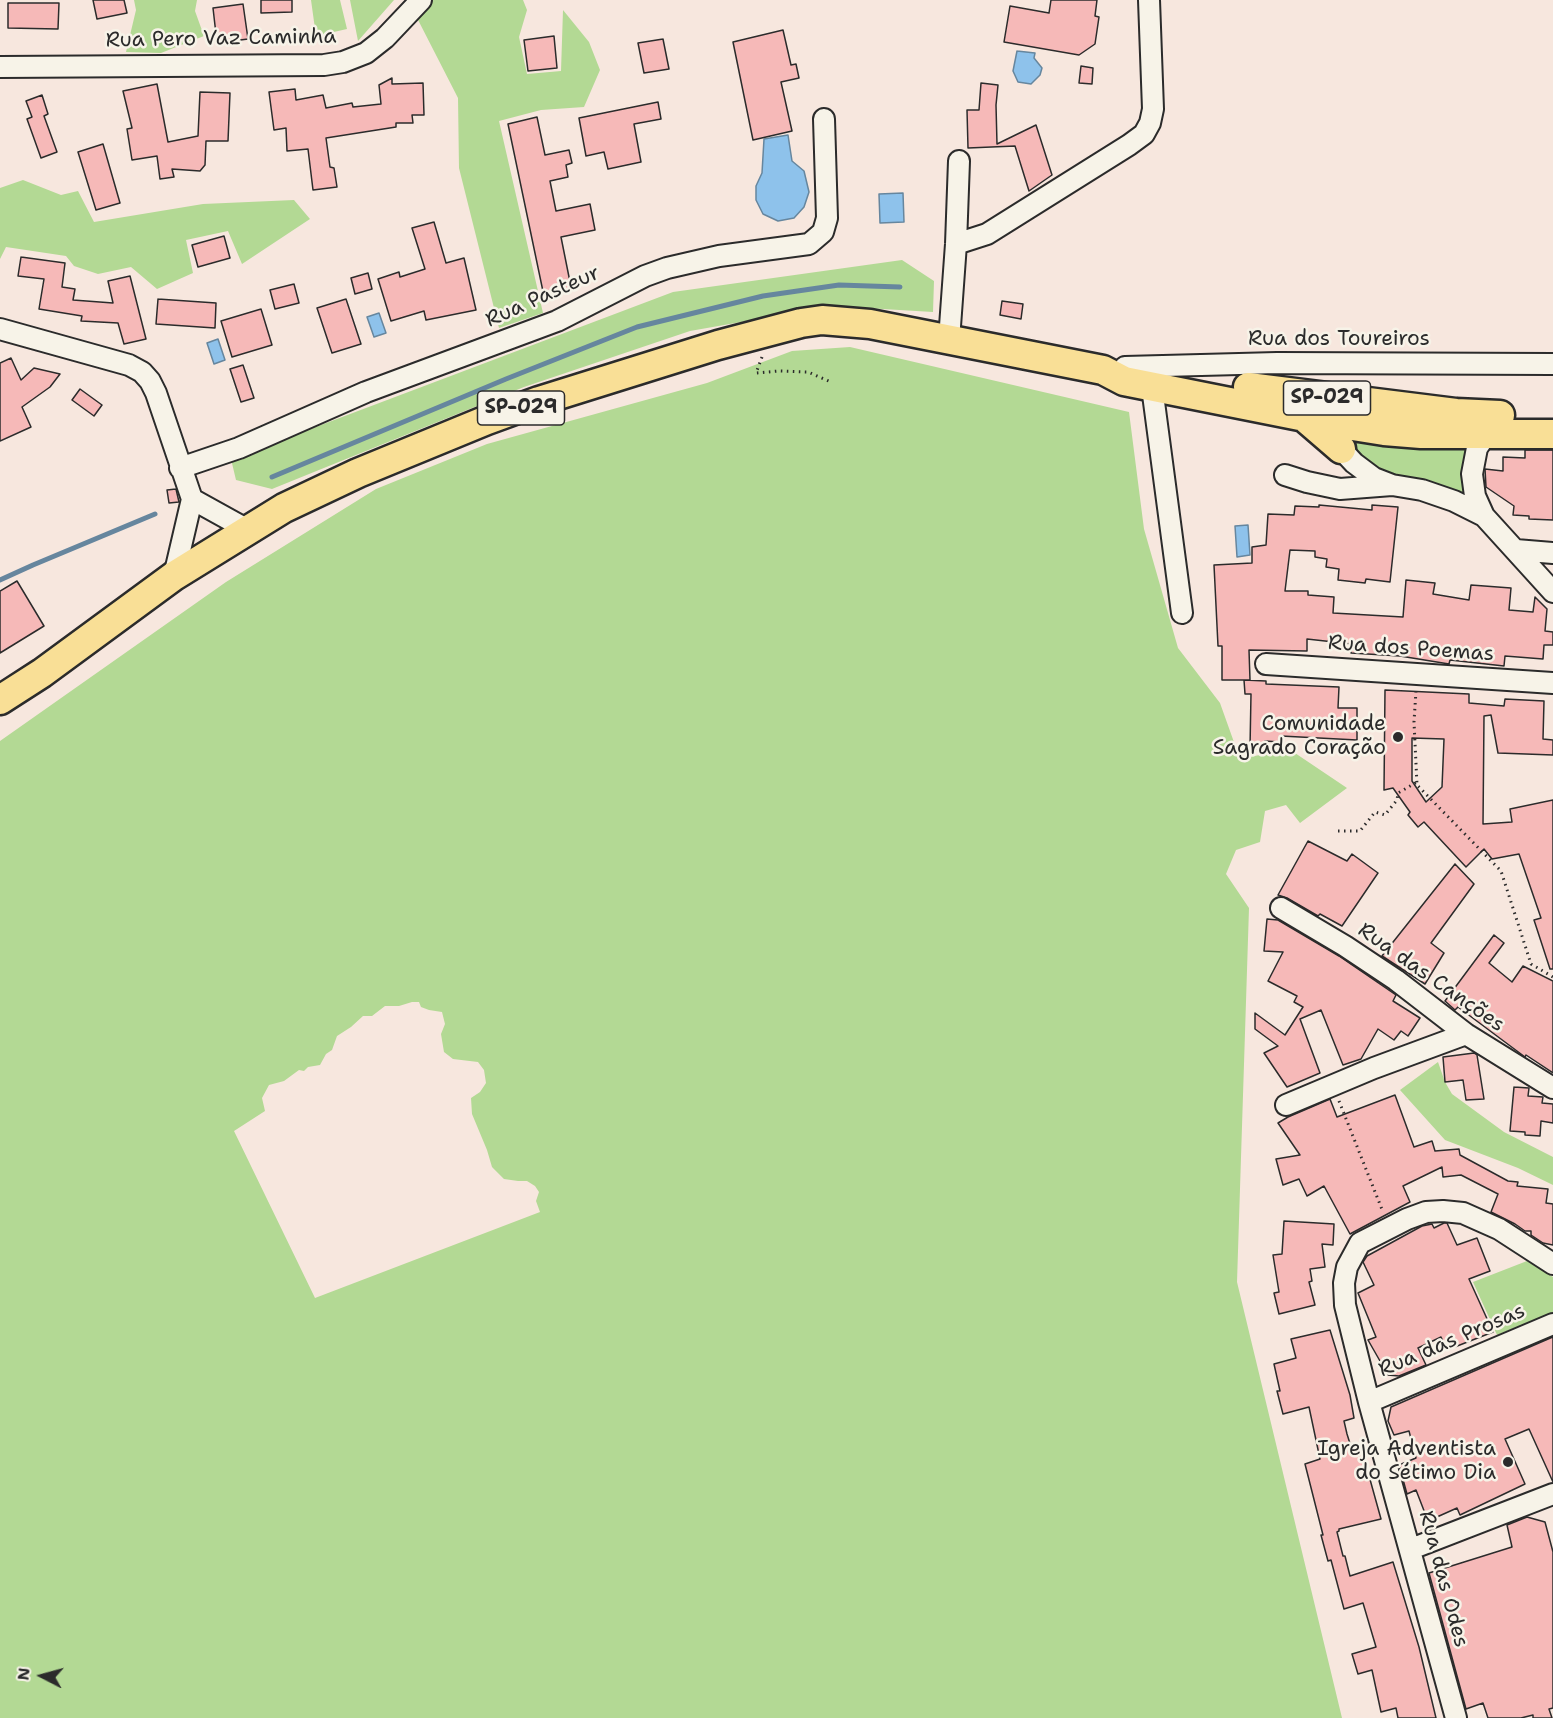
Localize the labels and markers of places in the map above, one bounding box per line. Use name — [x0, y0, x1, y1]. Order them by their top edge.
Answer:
place label: Comunidade Sagrado Coração — [1213, 712, 1386, 762]
marker: Comunidade Sagrado Coração — [1391, 730, 1405, 744]
place label: Igreja Adventista do Sétimo Dia — [1317, 1437, 1496, 1487]
marker: Igreja Adventista do Sétimo Dia — [1501, 1455, 1515, 1469]

